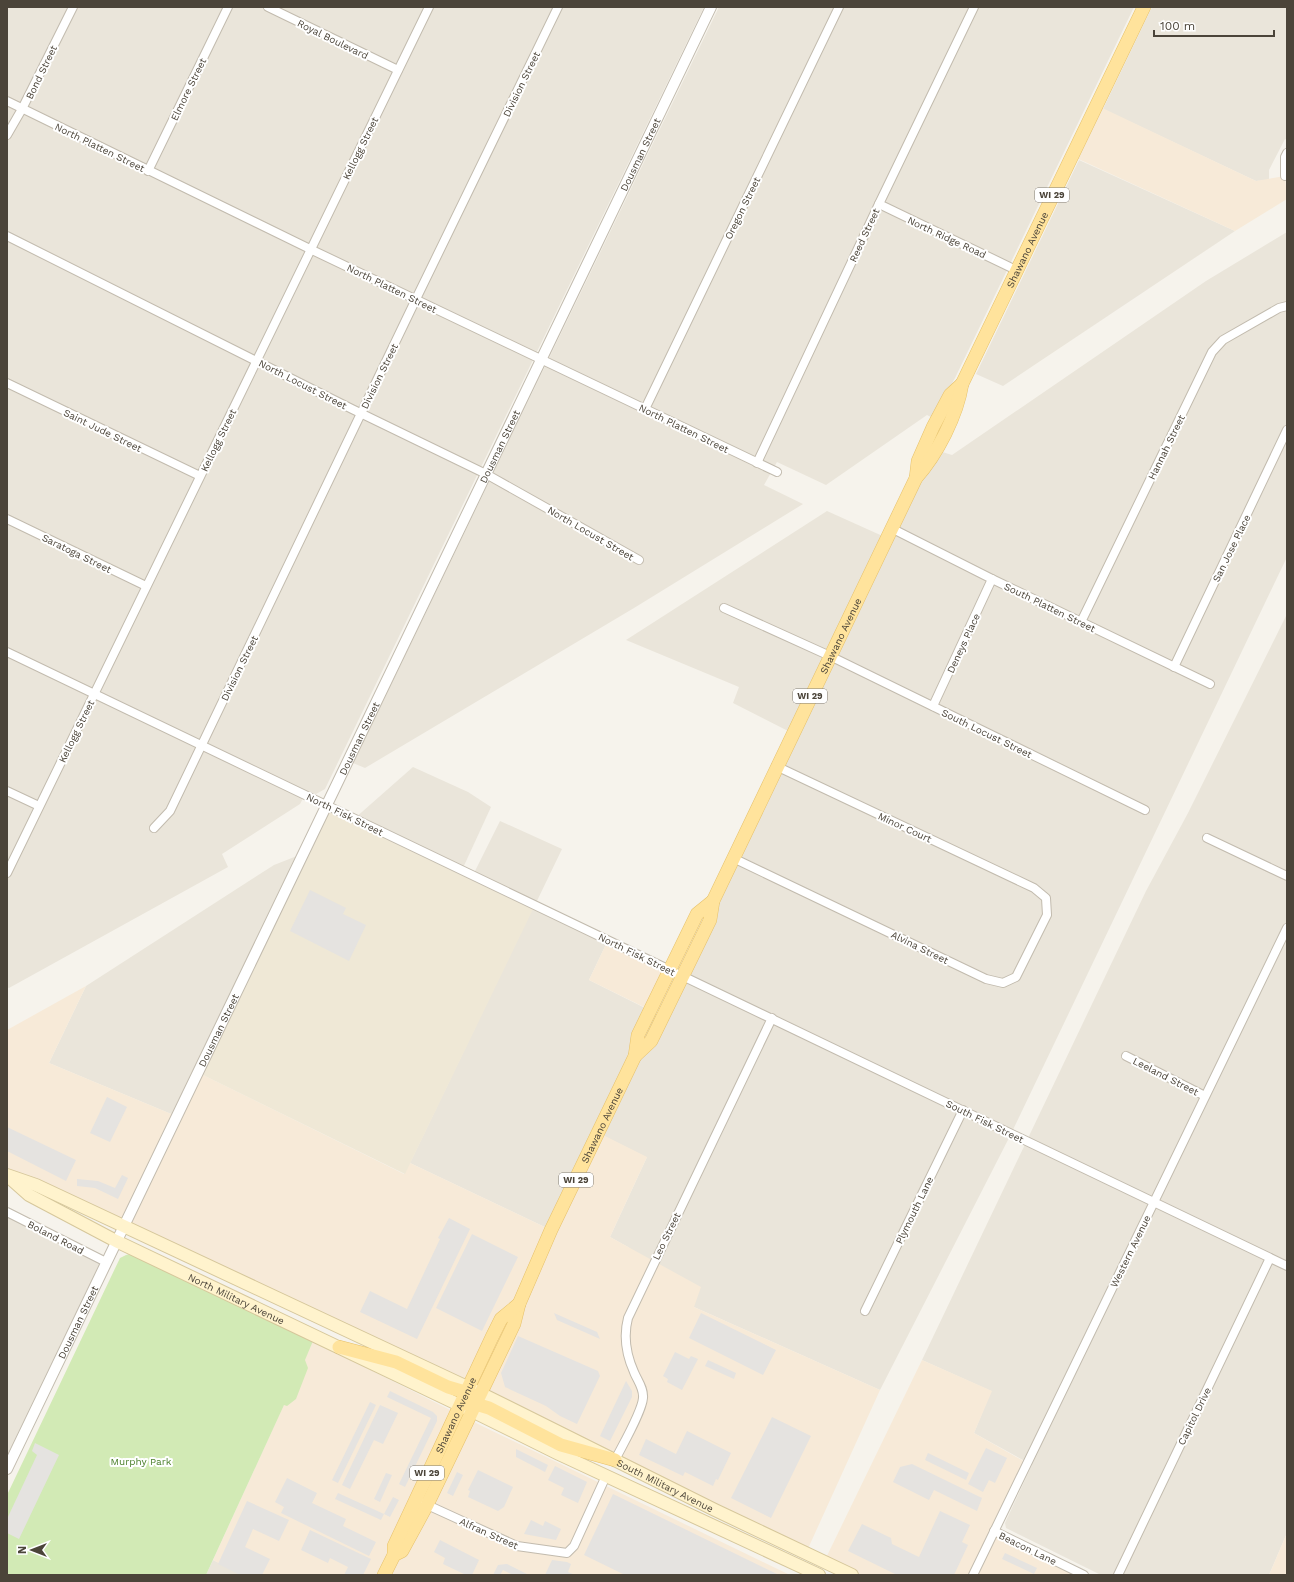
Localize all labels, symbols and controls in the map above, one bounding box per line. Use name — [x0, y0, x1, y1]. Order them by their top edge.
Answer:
scale bar — [1154, 12, 1274, 38]
street label: Royal Boulevard — [296, 18, 370, 61]
text: 100 m — [1160, 19, 1195, 33]
street label: Bond Street — [24, 43, 60, 101]
street label: Division Street — [501, 49, 542, 119]
street label: Elmore Street — [169, 55, 209, 122]
street label: Kellogg Street — [341, 114, 381, 181]
street label: Dousman Street — [618, 116, 663, 193]
street label: North Platten Street — [53, 121, 147, 174]
street label: Oregon Street — [723, 174, 763, 241]
road number: WI 29 — [1035, 188, 1069, 202]
street label: Reed Street — [847, 206, 882, 264]
street label: Shawano Avenue — [1004, 210, 1050, 289]
street label: North Ridge Road — [906, 214, 988, 260]
street label: North Platten Street — [345, 262, 439, 315]
street label: Division Street — [359, 341, 400, 411]
street label: North Locust Street — [257, 357, 349, 412]
street label: North Platten Street — [637, 402, 731, 455]
street label: Kellogg Street — [199, 406, 239, 473]
street label: Saint Jude Street — [62, 407, 144, 454]
street label: Dousman Street — [478, 408, 522, 485]
street label: Hannah Street — [1146, 412, 1187, 481]
street label: North Locust Street — [546, 504, 636, 563]
street label: San Jose Place — [1210, 513, 1253, 584]
street label: Saratoga Street — [40, 532, 114, 575]
street label: South Platten Street — [1002, 581, 1098, 635]
street label: Shawano Avenue — [818, 596, 864, 676]
street label: Deneys Place — [945, 611, 982, 675]
street label: Division Street — [219, 633, 260, 703]
road number: WI 29 — [793, 689, 827, 703]
street label: Kellogg Street — [57, 697, 97, 764]
street label: Dousman Street — [337, 700, 382, 777]
street label: South Locust Street — [940, 707, 1034, 760]
street label: North Fisk Street — [305, 791, 386, 838]
street label: Minor Court — [876, 810, 934, 845]
street label: Alvina Street — [889, 929, 951, 966]
street label: North Fisk Street — [597, 931, 678, 978]
street label: Dousman Street — [197, 991, 241, 1069]
street label: Leeland Street — [1131, 1055, 1201, 1098]
street label: Shawano Avenue — [579, 1085, 625, 1165]
street label: South Fisk Street — [944, 1098, 1026, 1145]
road number: WI 29 — [559, 1173, 593, 1187]
street label: Plymouth Lane — [893, 1175, 936, 1246]
street label: Leo Street — [650, 1210, 683, 1262]
street label: Western Avenue — [1108, 1213, 1153, 1289]
street label: Boland Road — [26, 1219, 86, 1256]
street label: North Military Avenue — [186, 1271, 286, 1327]
street label: Dousman Street — [56, 1283, 101, 1361]
street label: Shawano Avenue — [433, 1375, 478, 1455]
street label: Capitol Drive — [1176, 1385, 1213, 1447]
park label: Murphy Park — [111, 1456, 172, 1467]
street label: South Military Avenue — [615, 1457, 716, 1515]
road number: WI 29 — [410, 1466, 444, 1480]
street label: Alfran Street — [458, 1516, 520, 1552]
north arrow — [12, 1530, 52, 1570]
street label: Beacon Lane — [997, 1530, 1059, 1567]
text: N — [16, 1546, 29, 1554]

